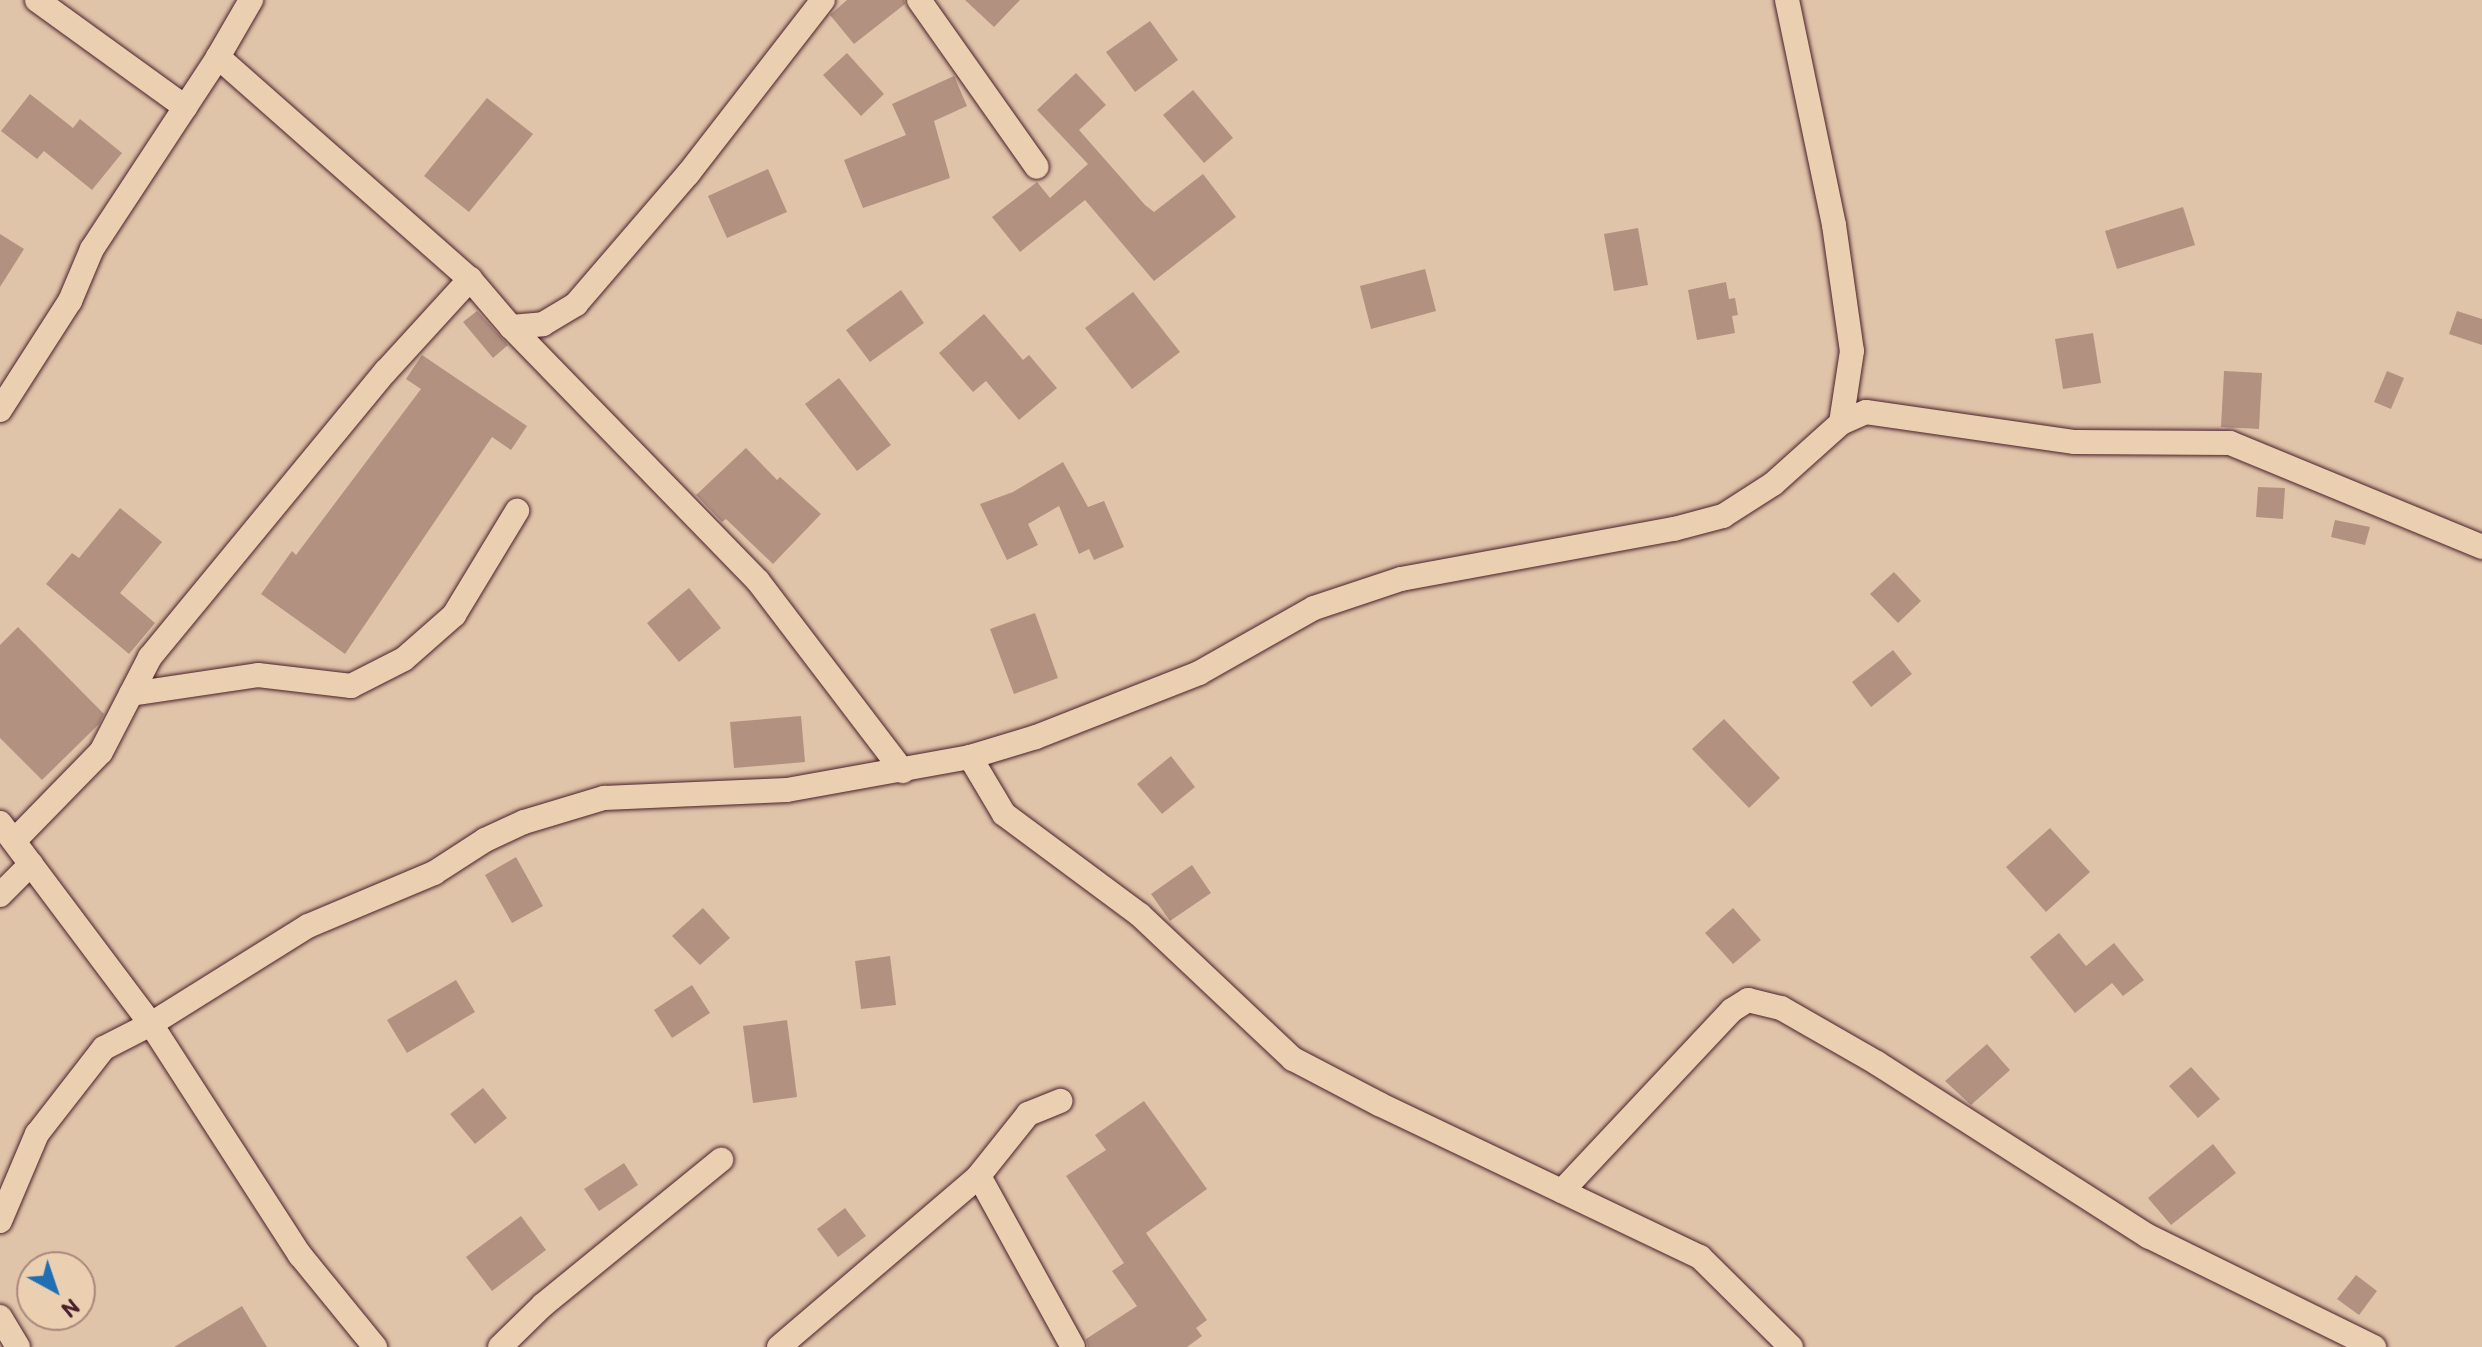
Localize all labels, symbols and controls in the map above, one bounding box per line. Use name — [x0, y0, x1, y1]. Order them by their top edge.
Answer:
north arrow — [16, 1251, 96, 1331]
text: N — [56, 1293, 85, 1323]

